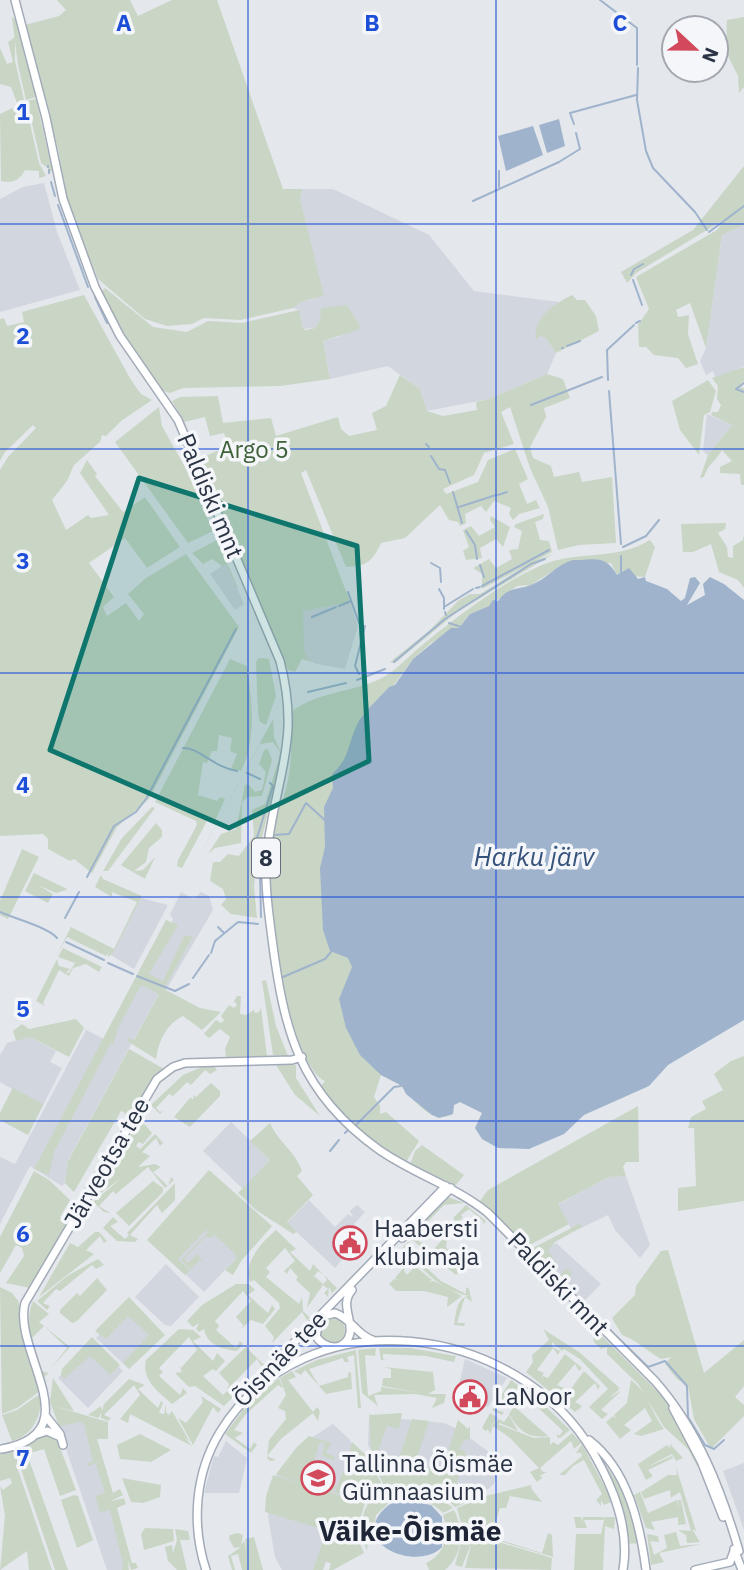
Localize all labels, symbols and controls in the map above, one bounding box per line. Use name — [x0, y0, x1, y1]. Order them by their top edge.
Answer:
text: A — [116, 7, 132, 37]
text: B — [364, 7, 380, 37]
text: C — [613, 7, 628, 37]
north arrow — [660, 14, 730, 84]
text: N — [697, 44, 724, 66]
text: 1 — [16, 96, 30, 126]
text: 2 — [16, 320, 30, 350]
street label: Paldiski mnt — [170, 428, 252, 563]
park label: Argo 5 — [219, 433, 289, 465]
text: 3 — [16, 545, 30, 575]
text: 4 — [16, 769, 30, 799]
road number: 8 — [252, 838, 280, 878]
water label: Harku järv — [474, 839, 596, 873]
text: 5 — [16, 993, 30, 1023]
street label: Järveotsa tee — [56, 1091, 156, 1234]
place label: Haabersti klubimaja — [374, 1212, 479, 1272]
text: 6 — [16, 1218, 30, 1248]
public building icon: Haabersti klubimaja — [331, 1224, 369, 1262]
street label: Paldiski mnt — [501, 1225, 616, 1342]
street label: Õismäe tee — [225, 1303, 333, 1413]
public building icon: LaNoor — [451, 1378, 489, 1416]
place label: LaNoor — [494, 1380, 572, 1412]
text: 7 — [16, 1442, 30, 1472]
place label: Tallinna Õismäe Gümnaasium — [342, 1447, 513, 1507]
school or university icon: Tallinna Õismäe Gümnaasium — [299, 1459, 337, 1497]
district label: Väike-Õismäe — [319, 1512, 501, 1549]

